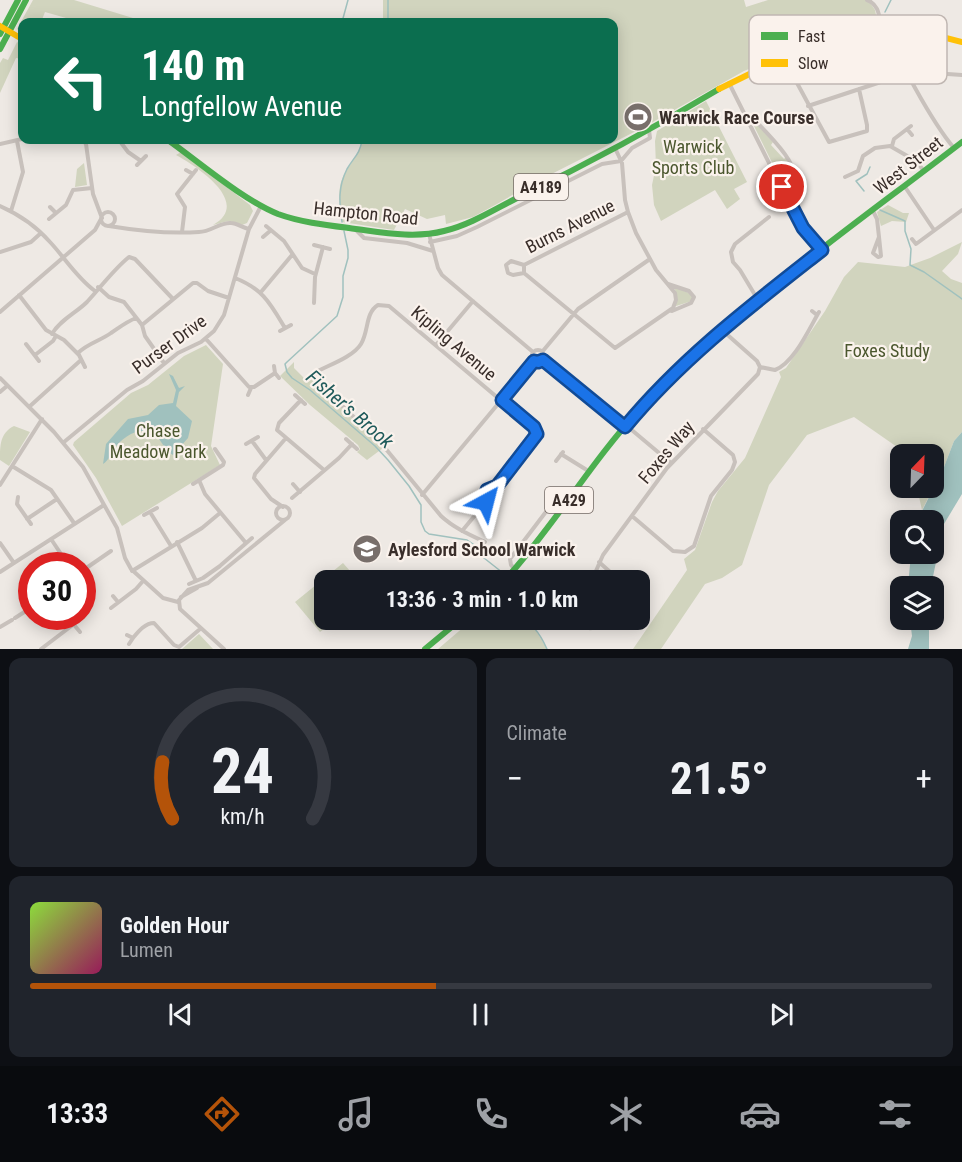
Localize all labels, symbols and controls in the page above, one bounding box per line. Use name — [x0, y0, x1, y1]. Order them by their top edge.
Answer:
legend — [749, 15, 947, 84]
text: Fast — [798, 27, 825, 46]
text: 140 m — [141, 41, 246, 90]
icon: left — [42, 42, 120, 120]
text: Slow — [798, 54, 828, 73]
text: Longfellow Avenue — [141, 91, 342, 123]
sports icon: Warwick Race Course — [622, 101, 654, 133]
place label: Warwick Race Course — [659, 107, 814, 128]
street label: West Street — [869, 132, 947, 198]
park label: Warwick Sports Club — [652, 136, 734, 178]
pin — [756, 161, 807, 212]
icon: arrive — [765, 170, 798, 203]
road number: A4189 — [514, 174, 568, 200]
street label: Burns Avenue — [522, 195, 618, 257]
street label: Hampton Road — [312, 197, 420, 229]
street label: Kipling Avenue — [407, 301, 501, 385]
street label: Purser Drive — [128, 310, 210, 378]
park label: Foxes Study — [844, 340, 930, 361]
water label: Fisher's Brook — [301, 365, 399, 454]
street label: Foxes Way — [634, 416, 699, 488]
park label: Chase Meadow Park — [110, 420, 206, 462]
north arrow — [890, 444, 944, 498]
map controls — [890, 444, 944, 630]
position arrow — [454, 470, 518, 534]
road number: A429 — [545, 487, 593, 513]
button: search — [890, 510, 944, 564]
school or university icon: Aylesford School Warwick — [351, 533, 383, 565]
place label: Aylesford School Warwick — [388, 539, 576, 560]
speed limit sign: 30 — [18, 552, 96, 630]
button: layers — [890, 576, 944, 630]
text: 13:36 · 3 min · 1.0 km — [386, 587, 578, 612]
text: Climate — [507, 721, 567, 745]
text: 24 — [211, 735, 274, 808]
text: 21.5° — [670, 752, 769, 805]
text: − — [507, 759, 523, 798]
text: + — [916, 759, 932, 798]
text: km/h — [221, 805, 265, 830]
text: Golden Hour — [120, 913, 229, 938]
text: Lumen — [120, 938, 173, 962]
icon: previous — [164, 998, 197, 1031]
icon: pause — [464, 998, 497, 1031]
icon: next — [765, 998, 798, 1031]
icon: directions — [201, 1093, 243, 1135]
icon: music — [335, 1093, 377, 1135]
icon: phone — [470, 1093, 512, 1135]
icon: climate — [605, 1093, 647, 1135]
icon: car — [739, 1093, 781, 1135]
icon: filters — [874, 1093, 916, 1135]
text: 13:33 — [46, 1098, 108, 1130]

